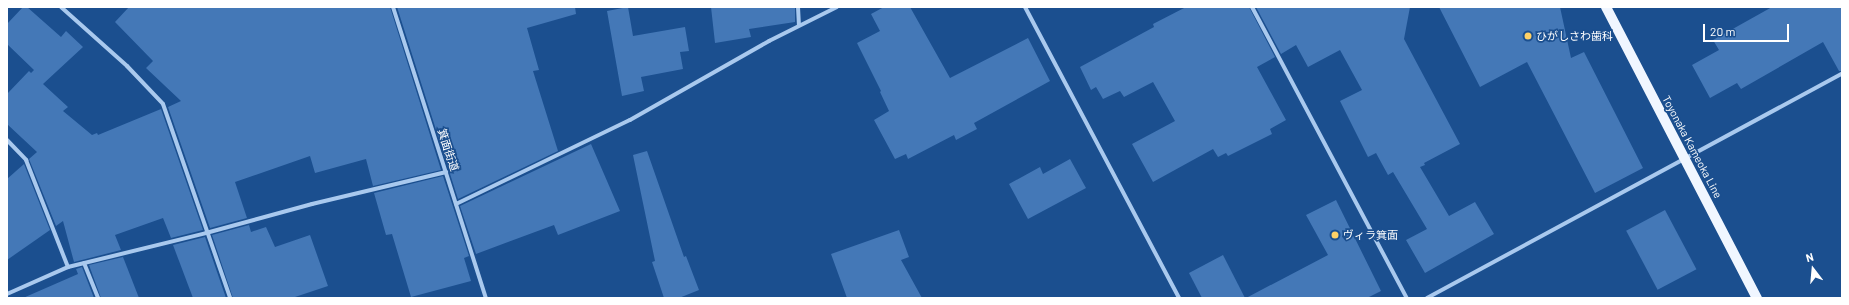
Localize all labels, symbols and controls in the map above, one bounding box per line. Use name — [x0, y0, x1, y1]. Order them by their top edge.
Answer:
scale bar — [1705, 16, 1791, 42]
text: 20 m — [1710, 24, 1736, 38]
place label: ひがしさわ歯科 — [1536, 29, 1613, 43]
marker: ひがしさわ歯科 — [1523, 31, 1533, 41]
street label: Toyonaka Kameoka Line — [1659, 94, 1725, 200]
street label: 箕面街道 — [435, 127, 461, 173]
place label: ヴィラ箕面 — [1343, 228, 1398, 242]
marker: ヴィラ箕面 — [1330, 230, 1340, 240]
north arrow — [1793, 249, 1833, 289]
text: N — [1804, 250, 1815, 264]

